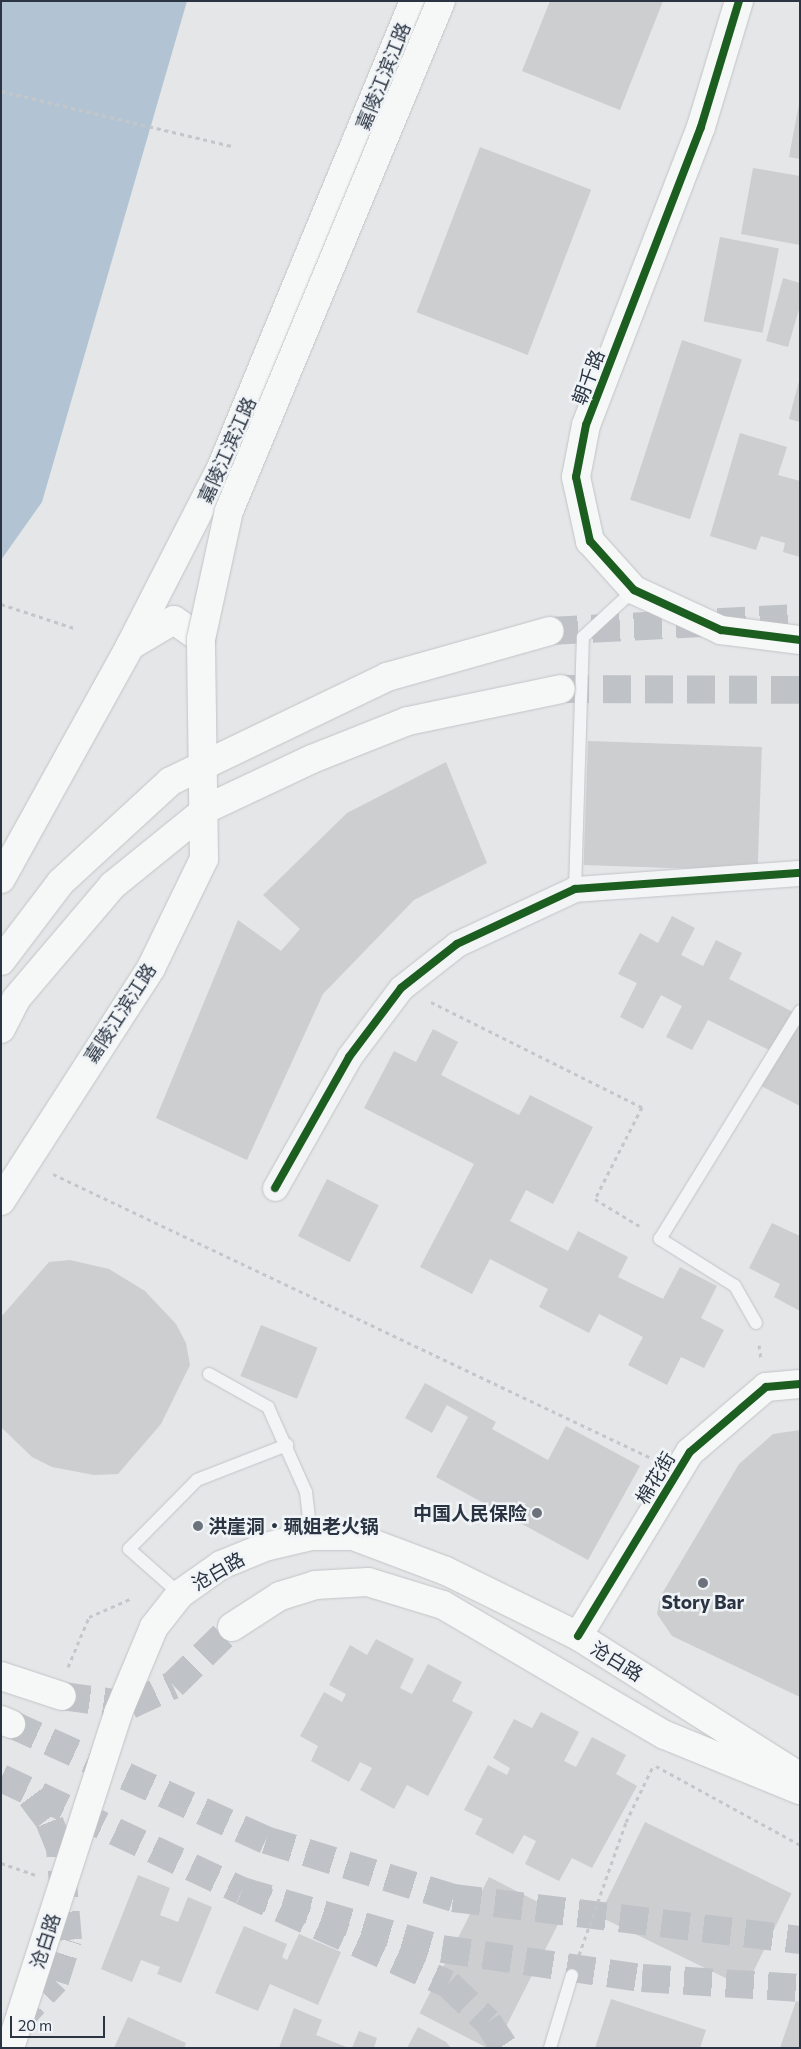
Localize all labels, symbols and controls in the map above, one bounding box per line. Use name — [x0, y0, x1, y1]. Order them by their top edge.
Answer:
street label: 嘉陵江滨江路 — [351, 19, 415, 133]
street label: 朝千路 — [567, 346, 609, 408]
street label: 嘉陵江滨江路 — [193, 393, 261, 507]
street label: 嘉陵江滨江路 — [79, 959, 161, 1067]
street label: 棉花街 — [631, 1448, 679, 1508]
place label: 中国人民保险 — [413, 1502, 527, 1524]
marker: 中国人民保险 — [531, 1507, 543, 1519]
place label: 洪崖洞‧珮姐老火锅 — [208, 1515, 379, 1537]
marker: 洪崖洞‧珮姐老火锅 — [192, 1520, 204, 1532]
street label: 沧白路 — [188, 1547, 248, 1595]
marker: Story Bar — [697, 1577, 709, 1589]
place label: Story Bar — [662, 1591, 744, 1613]
street label: 沧白路 — [587, 1636, 647, 1686]
street label: 沧白路 — [25, 1910, 65, 1972]
scale bar — [12, 2006, 108, 2038]
text: 20 m — [18, 2016, 52, 2034]

